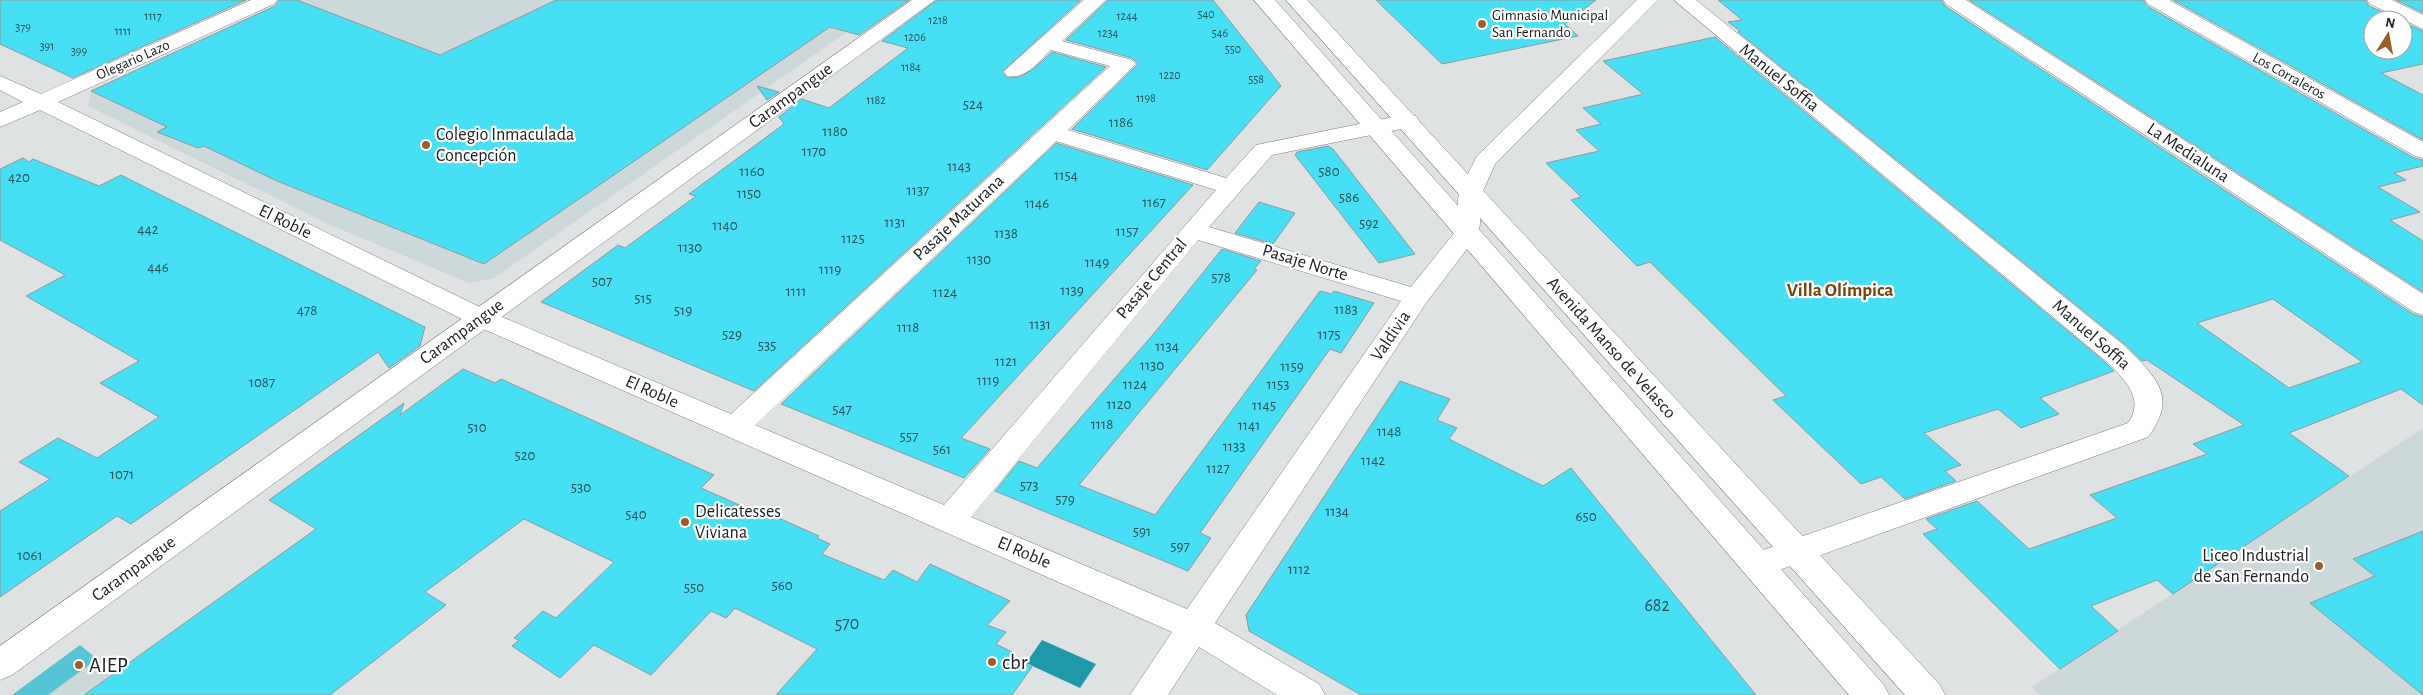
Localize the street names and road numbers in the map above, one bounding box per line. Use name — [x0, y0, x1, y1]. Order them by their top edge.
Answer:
street label: Olegario Lazo — [94, 37, 172, 83]
street label: Manuel Soffia — [1736, 41, 1822, 115]
street label: Los Corraleros — [2250, 50, 2328, 102]
street label: Carampangue — [746, 60, 836, 132]
street label: La Medialuna — [2144, 120, 2232, 186]
street label: Pasaje Maturana — [910, 172, 1008, 264]
street label: El Roble — [256, 202, 314, 242]
street label: Pasaje Central — [1113, 235, 1191, 323]
street label: Pasaje Norte — [1260, 241, 1350, 285]
street label: Avenida Manso de Velasco — [1543, 274, 1679, 422]
street label: Carampangue — [417, 296, 507, 368]
street label: Manuel Soffia — [2049, 296, 2133, 374]
street label: Valdivia — [1368, 308, 1414, 364]
street label: El Roble — [623, 372, 681, 412]
street label: Carampangue — [89, 533, 179, 605]
street label: El Roble — [995, 534, 1053, 572]

